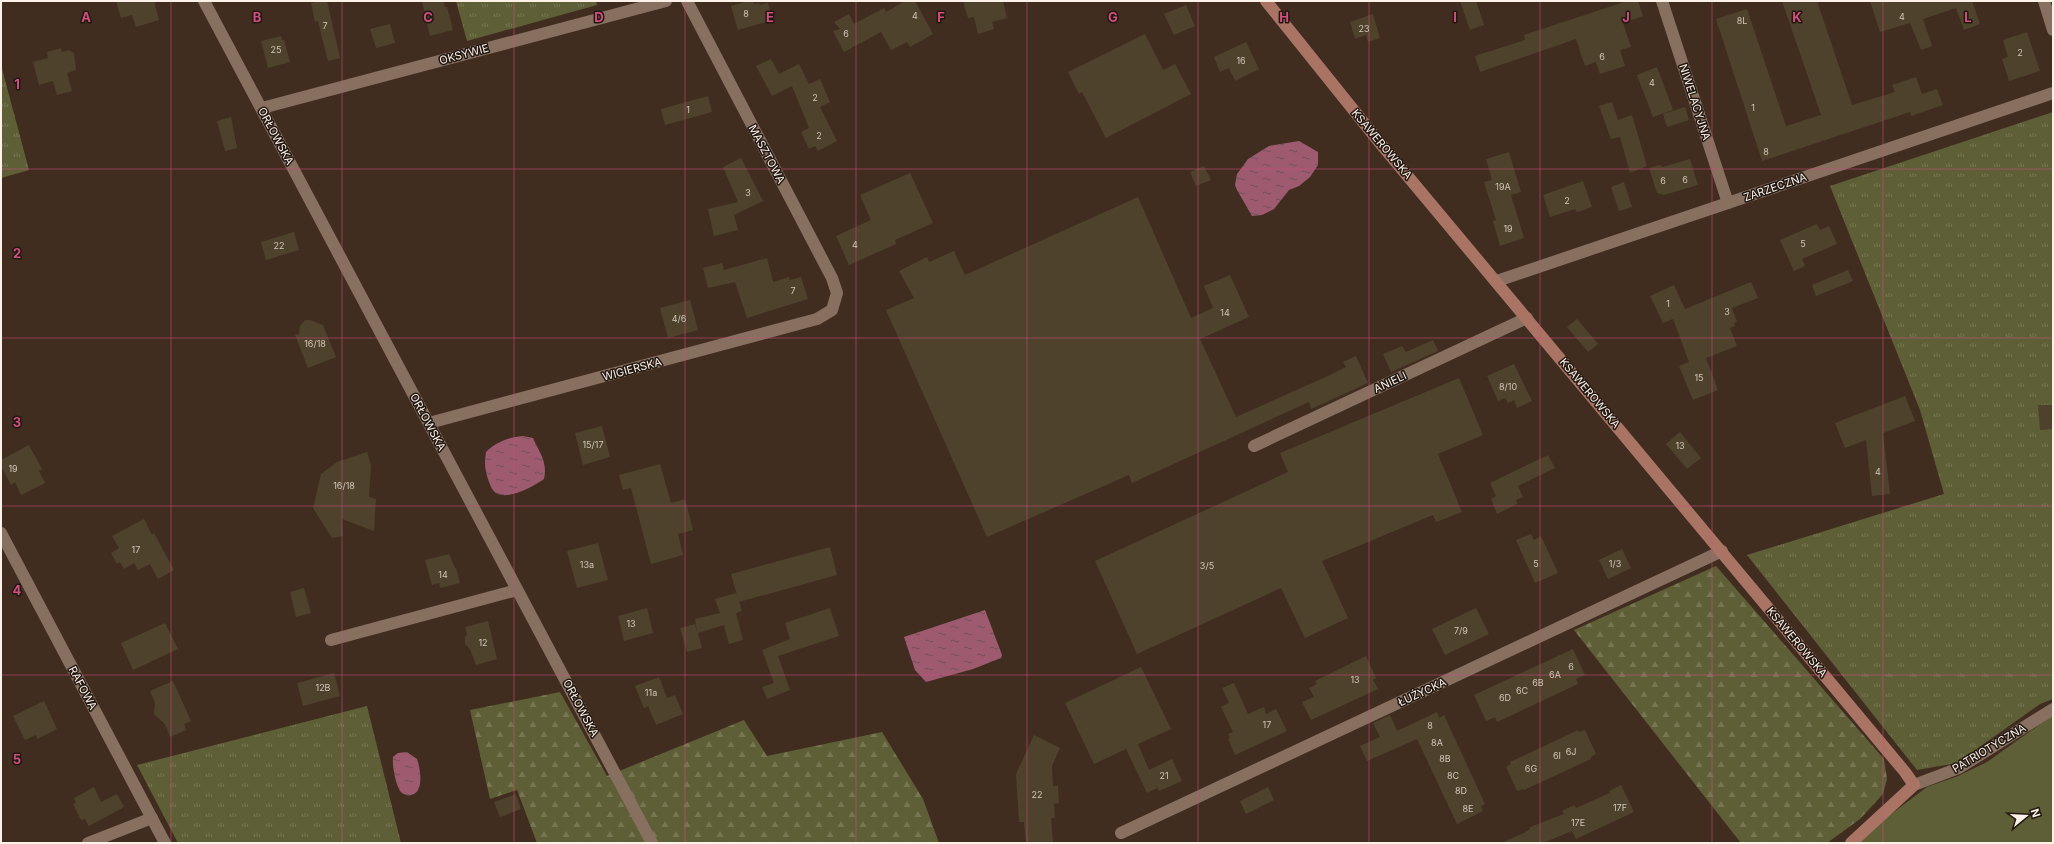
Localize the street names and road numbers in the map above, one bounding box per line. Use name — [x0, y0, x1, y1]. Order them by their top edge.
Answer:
street label: OKSYWIE — [438, 41, 490, 67]
street label: NIWELACYJNA — [1676, 62, 1714, 142]
street label: ORŁOWSKA — [255, 105, 297, 167]
street label: KSAWEROWSKA — [1349, 106, 1416, 182]
street label: MASZTOWA — [746, 122, 789, 186]
street label: ZARZECZNA — [1742, 170, 1809, 204]
street label: WIGIERSKA — [601, 354, 664, 384]
street label: KSAWEROWSKA — [1557, 355, 1624, 431]
street label: ANIELI — [1371, 368, 1409, 396]
street label: ORŁOWSKA — [407, 391, 449, 453]
street label: KSAWEROWSKA — [1764, 604, 1831, 680]
street label: RAFOWA — [66, 664, 100, 713]
street label: ŁUŻYCKA — [1396, 675, 1449, 709]
street label: ORŁOWSKA — [560, 677, 602, 739]
street label: PATRIOTYCZNA — [1950, 720, 2029, 775]

